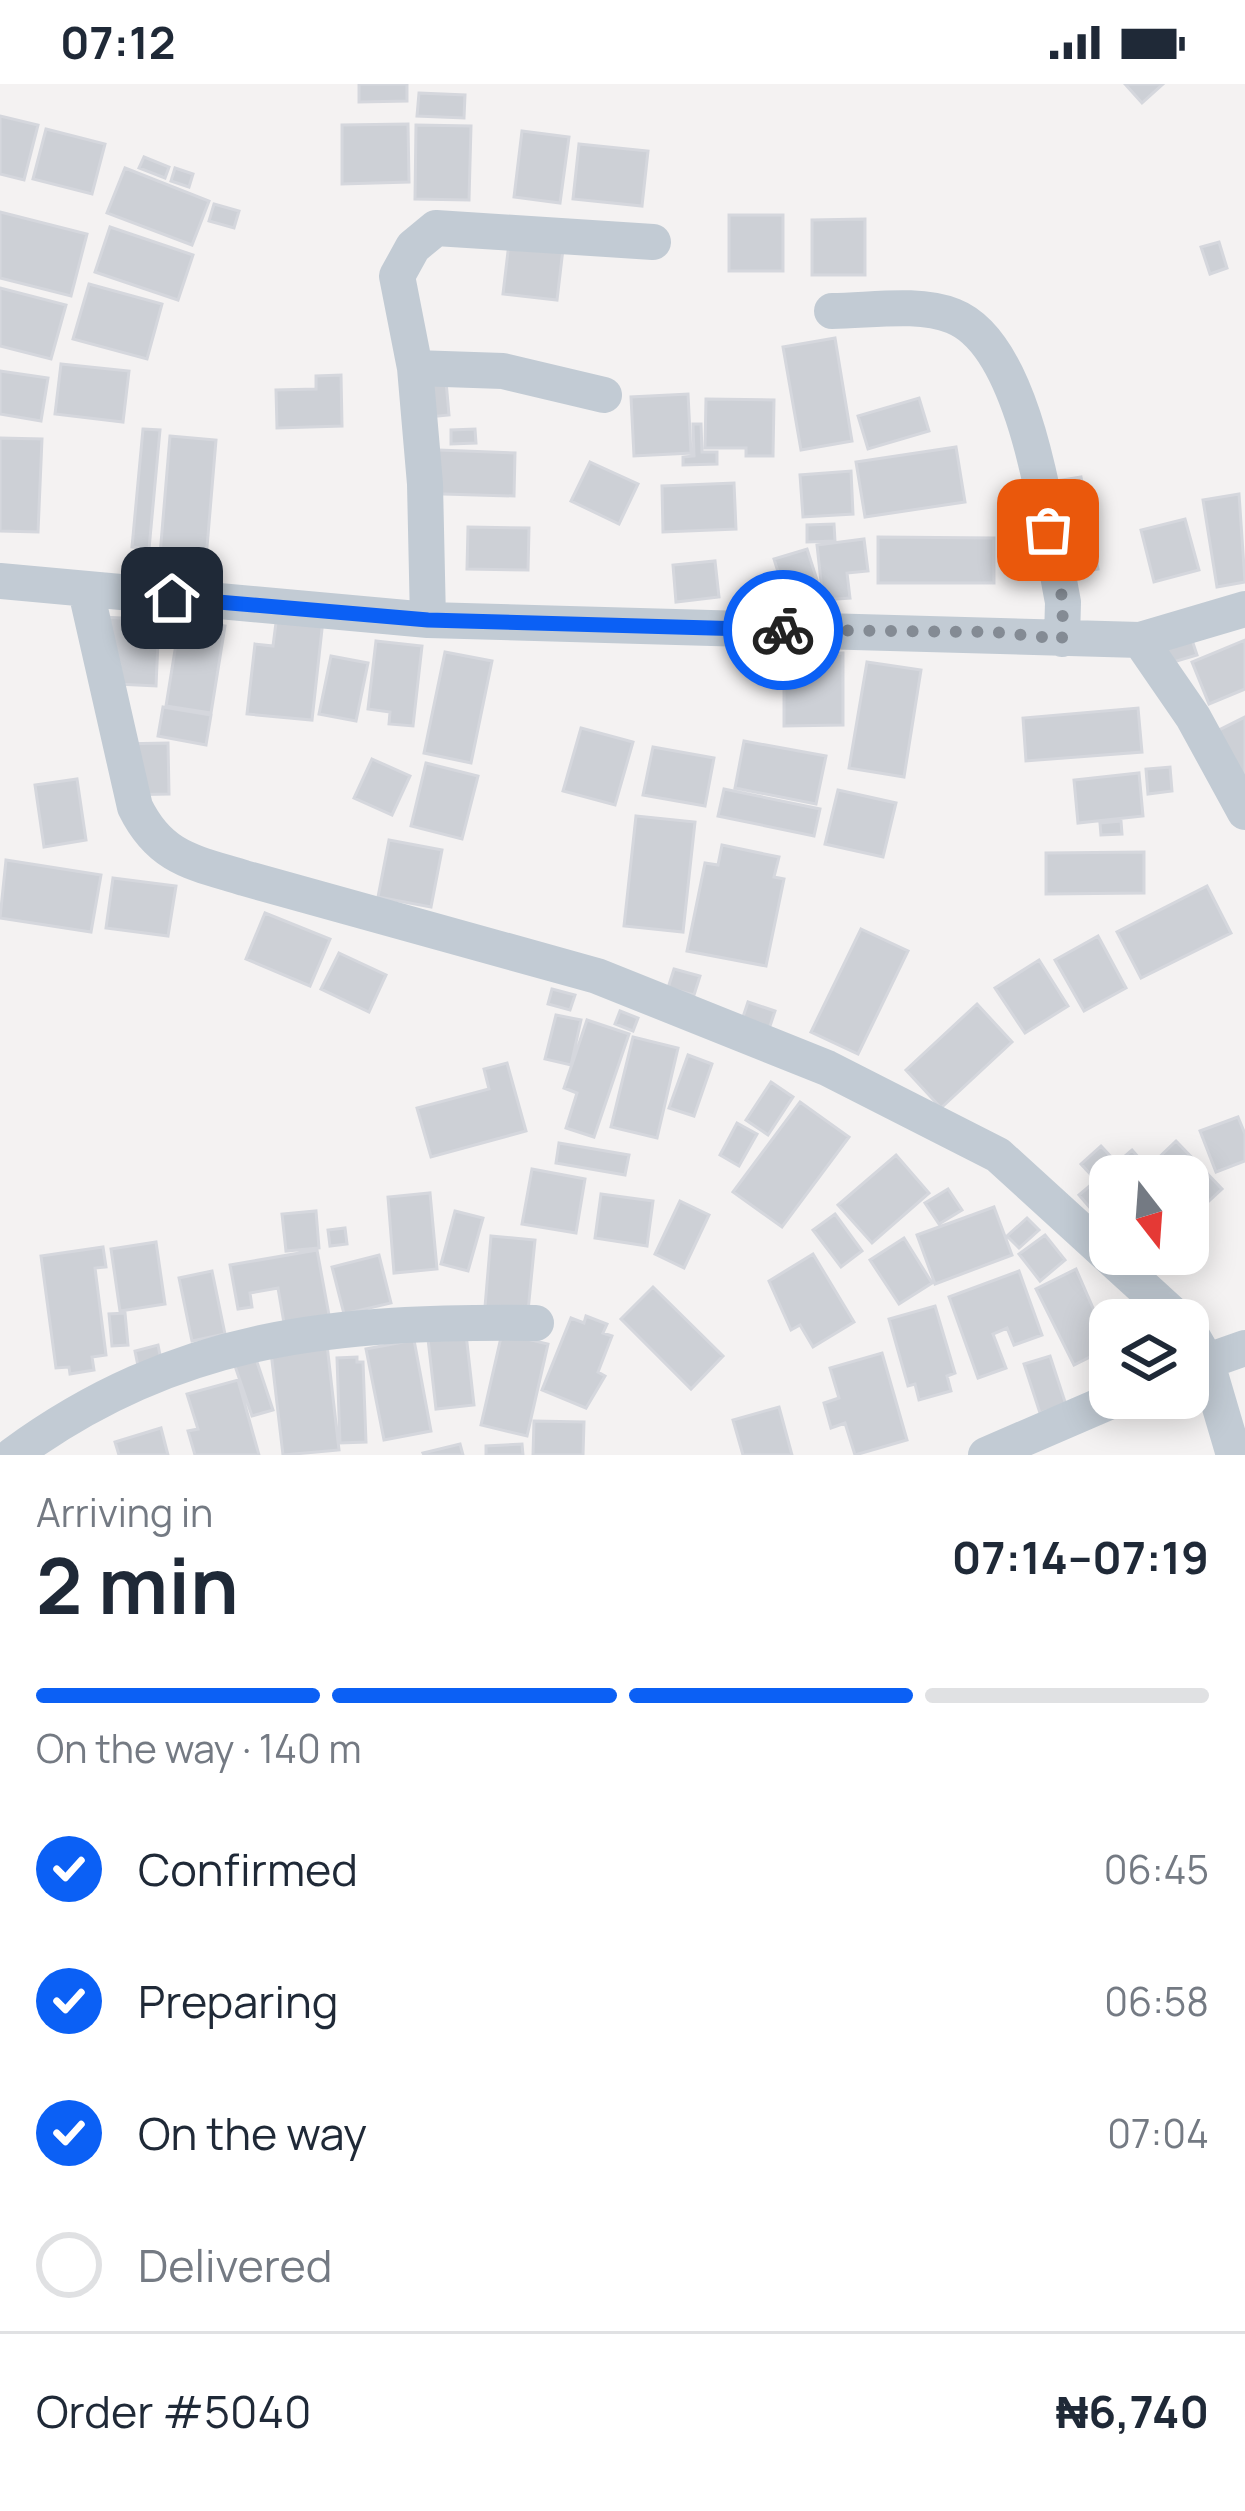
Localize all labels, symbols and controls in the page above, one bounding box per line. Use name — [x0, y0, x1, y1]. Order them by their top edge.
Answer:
text: 07:12 — [60, 11, 176, 73]
pin — [997, 479, 1099, 581]
icon: bag — [1015, 497, 1081, 563]
pin — [121, 547, 223, 649]
icon: home — [139, 565, 205, 631]
courier — [723, 570, 843, 690]
icon: bike — [750, 597, 816, 663]
north arrow — [1089, 1155, 1209, 1275]
map controls — [1089, 1155, 1209, 1419]
button: layers — [1089, 1299, 1209, 1419]
text: Arriving in — [36, 1485, 213, 1539]
text: 07:14–07:19 — [952, 1526, 1209, 1588]
text: 2 min — [36, 1531, 239, 1637]
text: On the way · 140 m — [36, 1721, 362, 1775]
icon: check — [36, 1836, 102, 1902]
text: Confirmed — [138, 1838, 358, 1900]
text: 06:45 — [1104, 1842, 1209, 1896]
icon: check — [36, 1968, 102, 2034]
text: Preparing — [138, 1970, 338, 2032]
text: 06:58 — [1104, 1974, 1209, 2028]
icon: check — [36, 2100, 102, 2166]
text: On the way — [138, 2102, 367, 2164]
text: 07:04 — [1107, 2106, 1209, 2160]
text: Delivered — [138, 2234, 333, 2296]
text: Order #5040 — [36, 2380, 311, 2442]
text: ₦6,740 — [1056, 2380, 1209, 2442]

